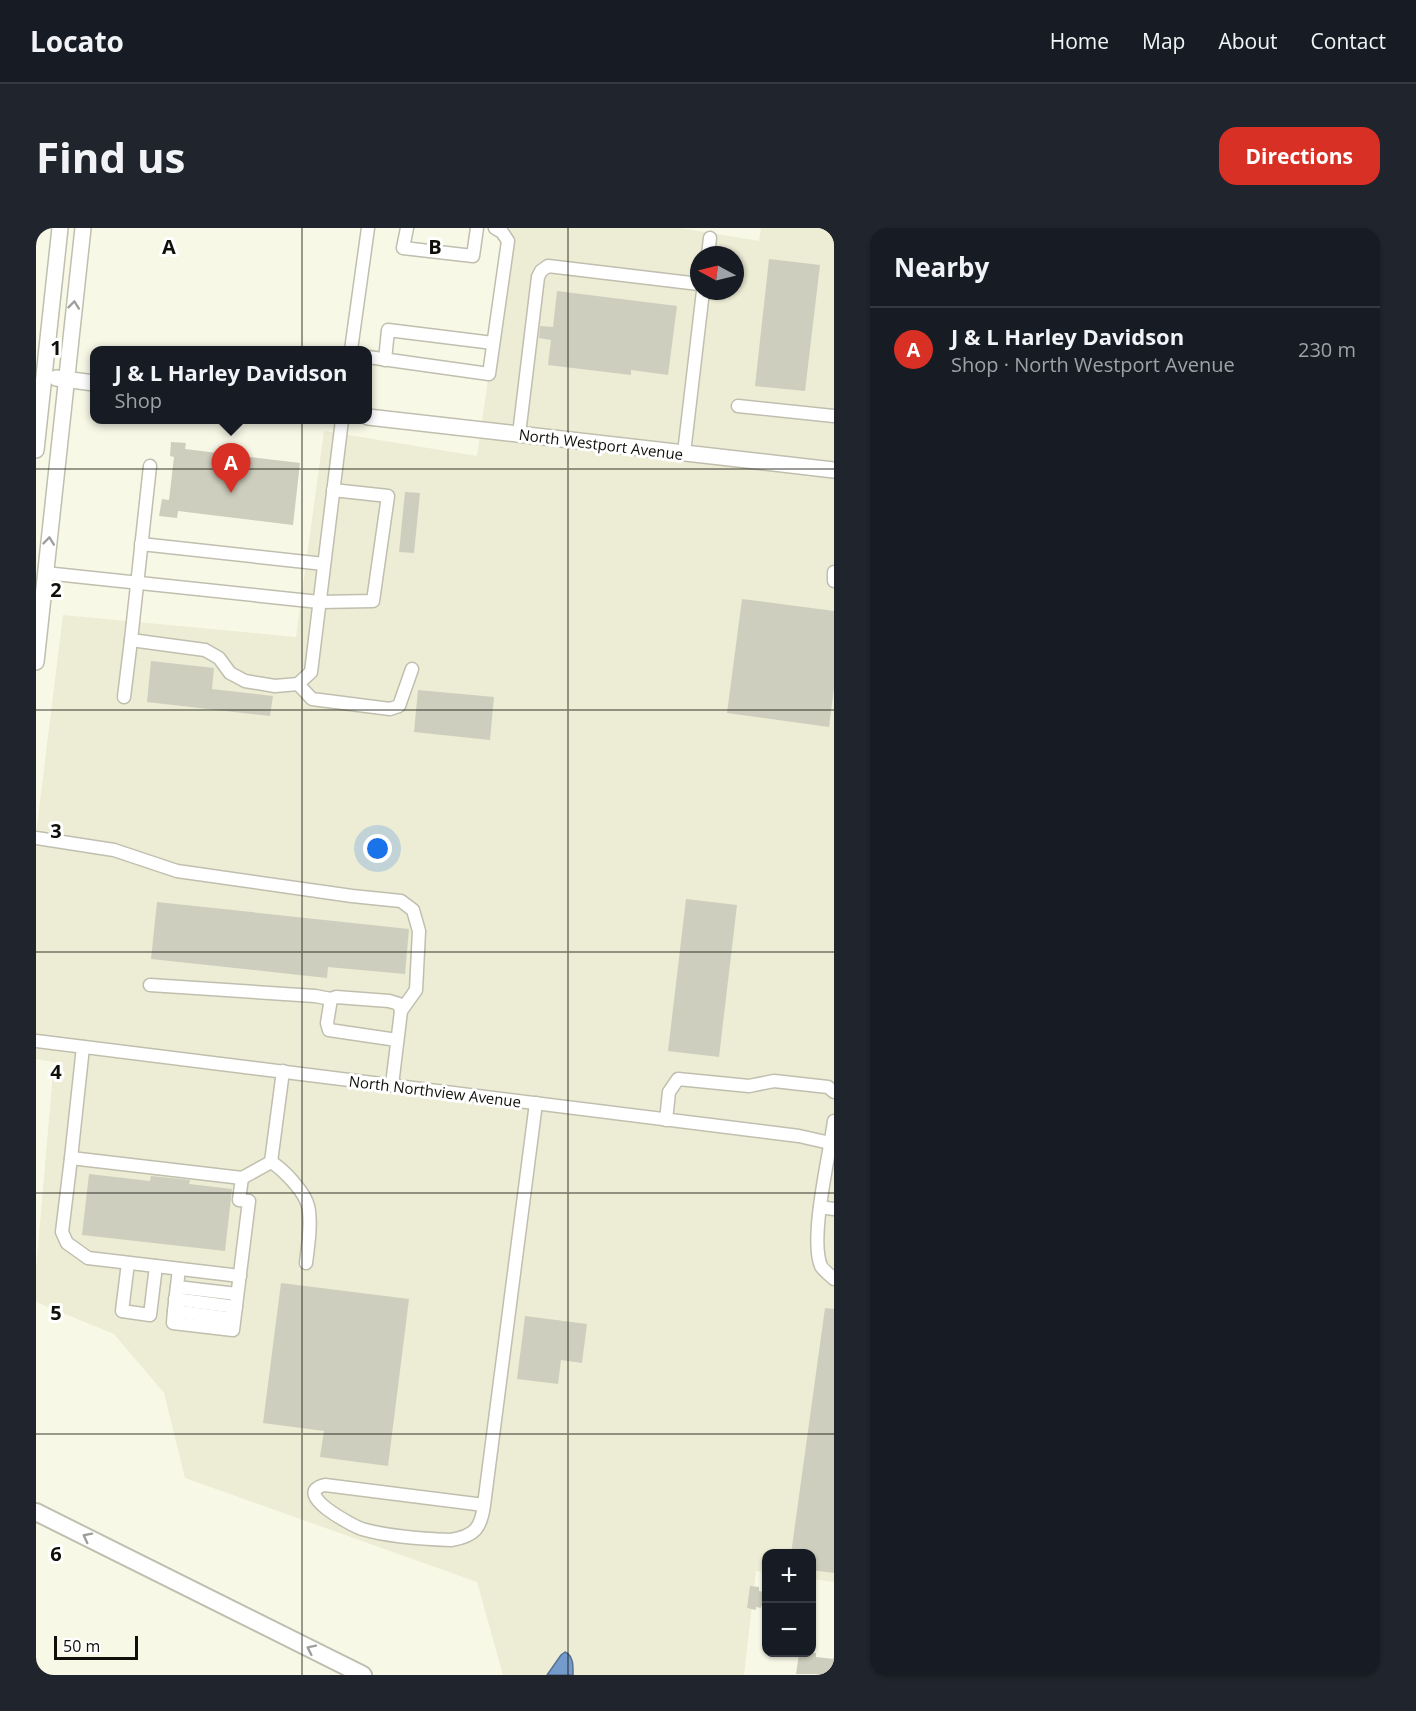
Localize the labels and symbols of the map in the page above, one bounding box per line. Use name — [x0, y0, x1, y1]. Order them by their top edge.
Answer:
text: A — [162, 233, 176, 260]
text: B — [428, 233, 442, 260]
north arrow — [690, 246, 744, 300]
one-way arrow — [68, 301, 80, 310]
text: 1 — [50, 334, 62, 361]
street label: North Westport Avenue — [518, 424, 684, 464]
pin: A — [212, 444, 250, 493]
one-way arrow — [42, 536, 55, 546]
text: 2 — [50, 576, 62, 603]
text: 3 — [50, 817, 62, 844]
your location — [363, 834, 392, 863]
text: 4 — [50, 1058, 62, 1085]
street label: North Northview Avenue — [348, 1071, 522, 1111]
text: 5 — [50, 1299, 62, 1326]
one-way arrow — [83, 1533, 94, 1545]
text: 6 — [50, 1540, 62, 1567]
scale bar — [54, 1633, 138, 1660]
one-way arrow — [306, 1645, 317, 1657]

